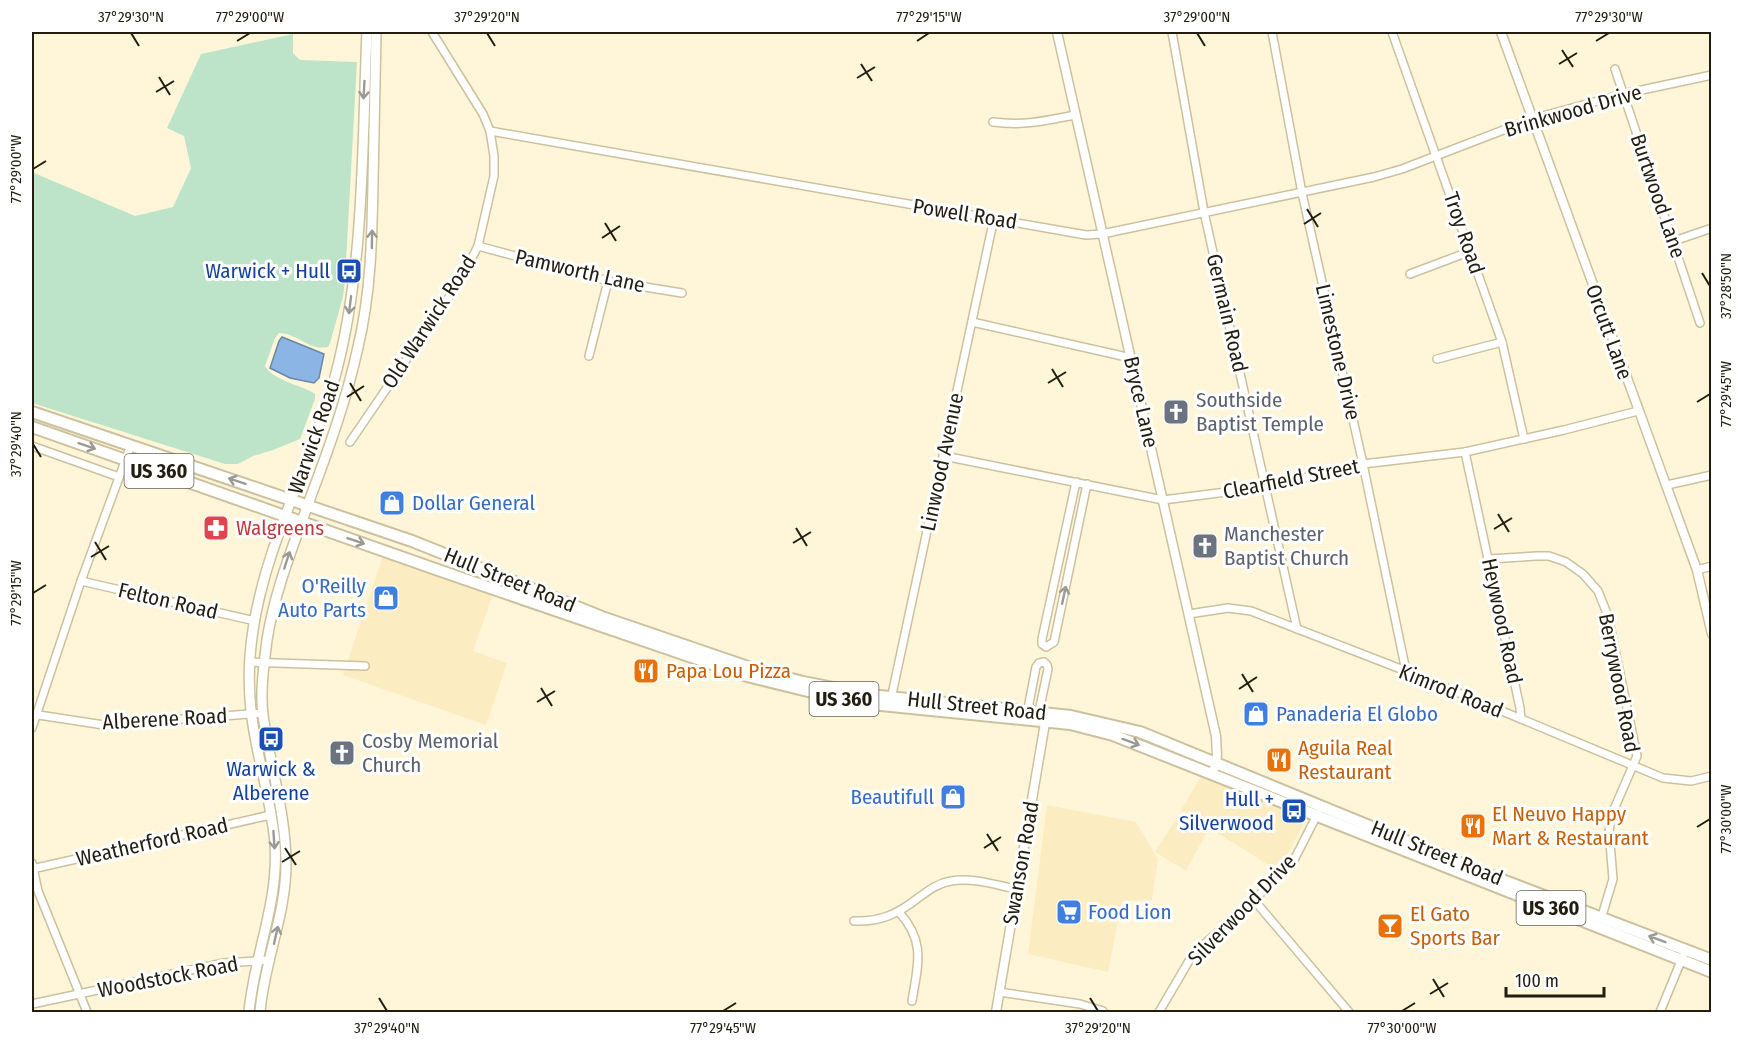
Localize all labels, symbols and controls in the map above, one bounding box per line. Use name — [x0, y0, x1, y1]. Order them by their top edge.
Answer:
text: 37°29'30"N — [98, 8, 164, 26]
text: 77°29'00"W — [216, 8, 284, 26]
text: 37°29'20"N — [454, 8, 520, 26]
text: 77°29'15"W — [896, 8, 962, 26]
text: 37°29'00"N — [1164, 8, 1230, 26]
text: 77°29'30"W — [1575, 8, 1643, 26]
one-way arrow — [358, 79, 370, 99]
street label: Brinkwood Drive — [1501, 79, 1645, 143]
street label: Burtwood Lane — [1625, 131, 1691, 261]
text: 77°29'00"W — [7, 135, 25, 203]
street label: Troy Road — [1438, 189, 1490, 277]
street label: Powell Road — [911, 193, 1019, 235]
one-way arrow — [366, 229, 377, 249]
street label: Pamworth Lane — [513, 243, 647, 299]
street label: Old Warwick Road — [376, 250, 482, 394]
street label: Germain Road — [1201, 251, 1253, 375]
text: 37°28'50"N — [1717, 253, 1735, 319]
bus stop icon: Warwick + Hull — [334, 256, 364, 286]
place label: Warwick + Hull — [205, 258, 330, 284]
street label: Orcutt Lane — [1580, 281, 1638, 383]
street label: Limestone Drive — [1310, 282, 1366, 422]
one-way arrow — [344, 295, 355, 315]
street label: Bryce Lane — [1118, 354, 1164, 450]
text: 77°29'45"W — [1717, 361, 1735, 427]
street label: Warwick Road — [282, 377, 346, 497]
place label: Southside Baptist Temple — [1196, 387, 1324, 437]
street label: Linwood Avenue — [915, 390, 969, 534]
church icon: Southside Baptist Temple — [1161, 397, 1191, 427]
text: 37°29'40"N — [7, 411, 25, 477]
one-way arrow — [77, 441, 96, 452]
street label: Clearfield Street — [1221, 453, 1362, 505]
road number: US 360 — [124, 454, 194, 488]
one-way arrow — [228, 474, 247, 485]
shop icon: Dollar General — [377, 488, 407, 518]
place label: Dollar General — [412, 490, 535, 516]
pharmacy icon: Walgreens — [201, 513, 231, 543]
place label: Walgreens — [236, 515, 324, 541]
place label: Manchester Baptist Church — [1224, 521, 1349, 571]
church icon: Manchester Baptist Church — [1190, 531, 1220, 561]
one-way arrow — [346, 536, 365, 547]
street label: Hull Street Road — [440, 542, 580, 618]
one-way arrow — [282, 551, 293, 570]
street label: Heywood Road — [1476, 556, 1528, 686]
text: 77°29'15"W — [7, 560, 25, 626]
place label: O'Reilly Auto Parts — [278, 573, 367, 623]
street label: Felton Road — [116, 577, 220, 625]
shop icon: O'Reilly Auto Parts — [371, 583, 401, 613]
one-way arrow — [1059, 585, 1070, 605]
street label: Berrywood Road — [1593, 611, 1645, 755]
restaurant icon: Papa Lou Pizza — [631, 656, 661, 686]
place label: Papa Lou Pizza — [666, 658, 791, 684]
street label: Kimrod Road — [1395, 658, 1507, 724]
road number: US 360 — [810, 682, 878, 716]
street label: Hull Street Road — [906, 686, 1048, 726]
shop icon: Panaderia El Globo — [1241, 699, 1271, 729]
place label: Panaderia El Globo — [1276, 701, 1438, 727]
street label: Alberene Road — [102, 703, 228, 735]
bus stop icon: Warwick & Alberene — [256, 724, 286, 754]
place label: Cosby Memorial Church — [362, 728, 499, 778]
place label: Aguila Real Restaurant — [1298, 735, 1393, 785]
one-way arrow — [1121, 737, 1140, 748]
church icon: Cosby Memorial Church — [327, 738, 357, 768]
restaurant icon: Aguila Real Restaurant — [1264, 745, 1294, 775]
place label: Warwick & Alberene — [226, 756, 316, 806]
shop icon: Beautifull — [938, 782, 968, 812]
place label: Beautifull — [850, 784, 934, 810]
text: 77°30'00"W — [1717, 784, 1735, 854]
place label: Hull + Silverwood — [1179, 786, 1274, 836]
bus stop icon: Hull + Silverwood — [1279, 796, 1309, 826]
street label: Swanson Road — [997, 799, 1045, 927]
place label: El Neuvo Happy Mart & Restaurant — [1492, 801, 1649, 851]
restaurant icon: El Neuvo Happy Mart & Restaurant — [1458, 811, 1488, 841]
street label: Weatherford Road — [73, 812, 231, 872]
street label: Hull Street Road — [1367, 815, 1507, 891]
one-way arrow — [269, 830, 280, 850]
street label: Silverwood Drive — [1182, 849, 1302, 971]
road number: US 360 — [1516, 891, 1586, 925]
supermarket icon: Food Lion — [1054, 897, 1084, 927]
place label: Food Lion — [1088, 899, 1171, 925]
place label: El Gato Sports Bar — [1410, 901, 1501, 951]
bar icon: El Gato Sports Bar — [1375, 911, 1405, 941]
one-way arrow — [271, 925, 282, 945]
one-way arrow — [1648, 933, 1667, 944]
street label: Woodstock Road — [95, 951, 241, 1003]
scale bar — [1506, 960, 1604, 998]
text: 100 m — [1515, 970, 1559, 992]
text: 37°29'40"N — [354, 1019, 420, 1037]
text: 77°29'45"W — [690, 1019, 756, 1037]
text: 37°29'20"N — [1065, 1019, 1131, 1037]
text: 77°30'00"W — [1367, 1019, 1437, 1037]

